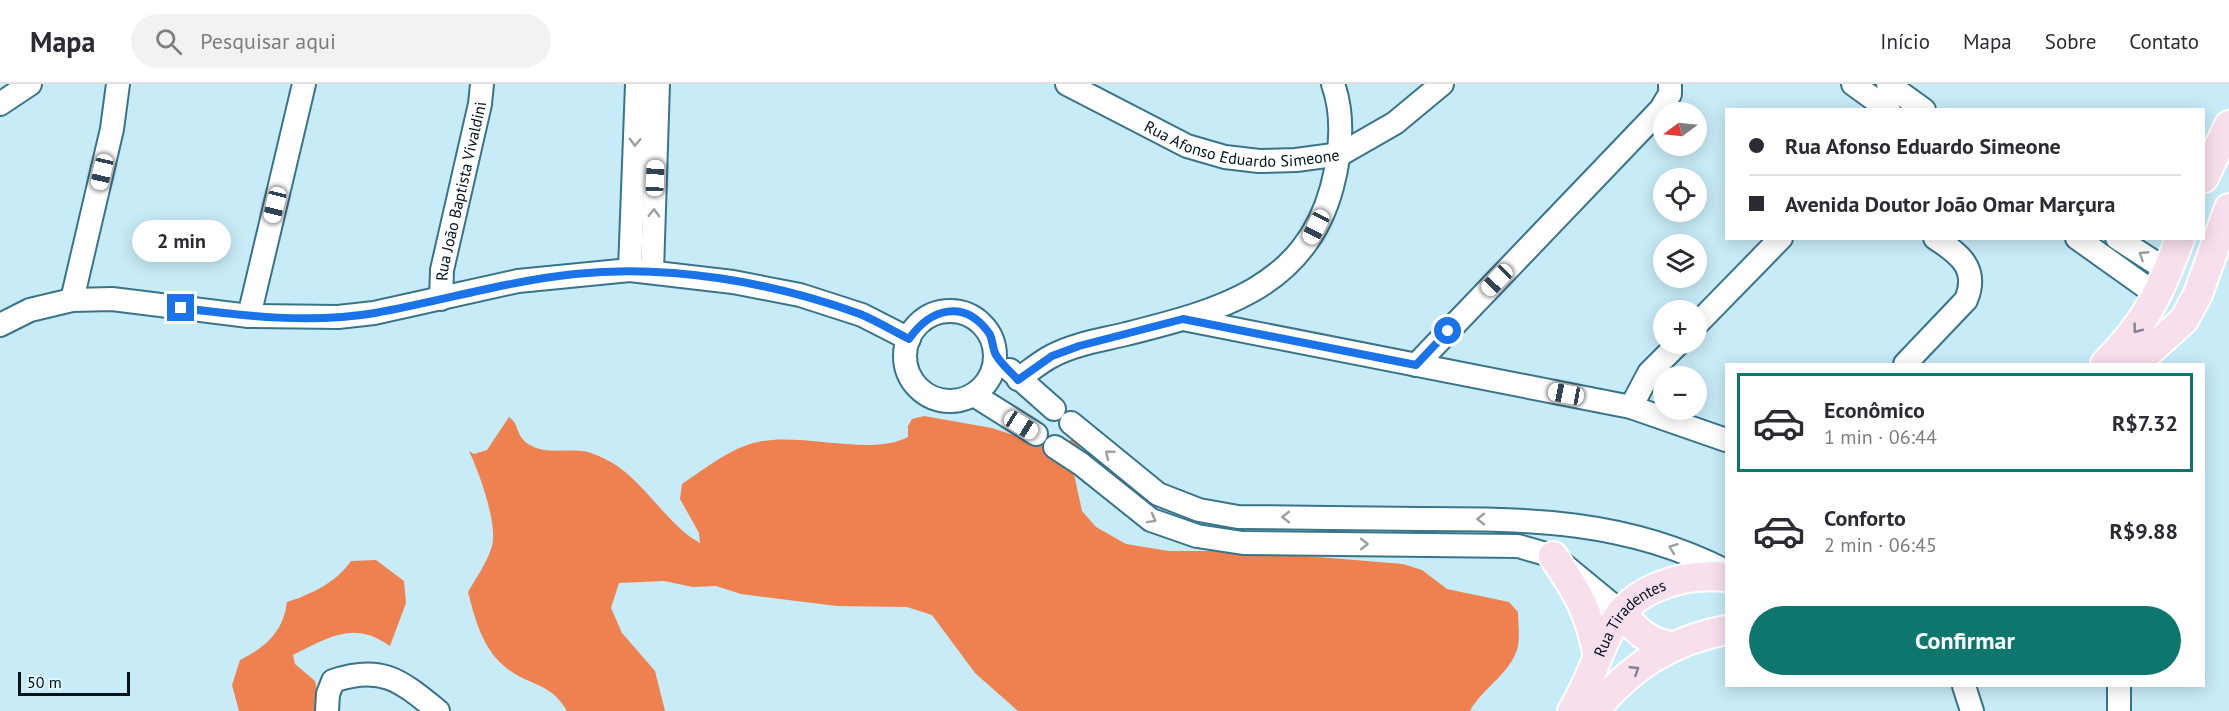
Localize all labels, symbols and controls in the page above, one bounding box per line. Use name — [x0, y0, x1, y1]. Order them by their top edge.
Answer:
search box — [131, 14, 551, 68]
text: Mapa — [30, 23, 95, 60]
icon: search — [152, 25, 185, 58]
text: Pesquisar aqui — [200, 27, 336, 55]
text: Início — [1880, 28, 1930, 55]
text: Mapa — [1963, 28, 2012, 55]
text: Sobre — [2045, 28, 2096, 55]
text: Contato — [2129, 28, 2199, 55]
street label: Rua João Baptista Vivaldini — [432, 101, 490, 281]
north arrow — [1653, 102, 1707, 156]
map controls — [1653, 102, 1707, 420]
street label: Rua Afonso Eduardo Simeone — [1141, 116, 1340, 171]
text: Rua Afonso Eduardo Simeone — [1785, 132, 2061, 160]
one-way arrow — [628, 138, 641, 147]
car — [89, 152, 115, 192]
car — [645, 160, 665, 196]
button: locate — [1653, 168, 1707, 222]
car — [262, 185, 288, 225]
text: Avenida Doutor João Omar Marçura — [1785, 190, 2115, 218]
car — [1300, 207, 1332, 247]
one-way arrow — [648, 208, 660, 217]
callout: 2 min — [132, 221, 231, 263]
text: 2 min — [157, 228, 206, 254]
button: layers — [1653, 234, 1707, 288]
one-way arrow — [2138, 251, 2149, 262]
car — [1478, 261, 1516, 299]
route end — [167, 294, 194, 321]
button: + — [1653, 300, 1707, 354]
route start — [1434, 317, 1461, 344]
one-way arrow — [2134, 322, 2145, 333]
button: − — [1653, 366, 1707, 420]
car — [1547, 382, 1585, 406]
icon: car — [1752, 396, 1806, 450]
text: Econômico — [1824, 396, 1925, 424]
car — [1001, 408, 1041, 442]
text: R$7.32 — [2112, 409, 2178, 437]
text: 1 min · 06:44 — [1824, 424, 1937, 450]
one-way arrow — [1105, 450, 1116, 461]
icon: car — [1752, 504, 1806, 558]
text: Conforto — [1824, 504, 1906, 532]
one-way arrow — [1282, 511, 1291, 524]
one-way arrow — [1146, 512, 1156, 523]
one-way arrow — [1477, 513, 1486, 525]
text: R$9.88 — [2109, 517, 2178, 545]
text: 2 min · 06:45 — [1824, 532, 1937, 558]
one-way arrow — [1360, 537, 1369, 550]
one-way arrow — [1668, 542, 1679, 555]
street label: Rua Tiradentes — [1589, 575, 1669, 660]
button: Confirmar — [1749, 606, 2181, 675]
one-way arrow — [1629, 666, 1640, 677]
scale bar — [18, 669, 130, 696]
text: 50 m — [27, 672, 62, 692]

